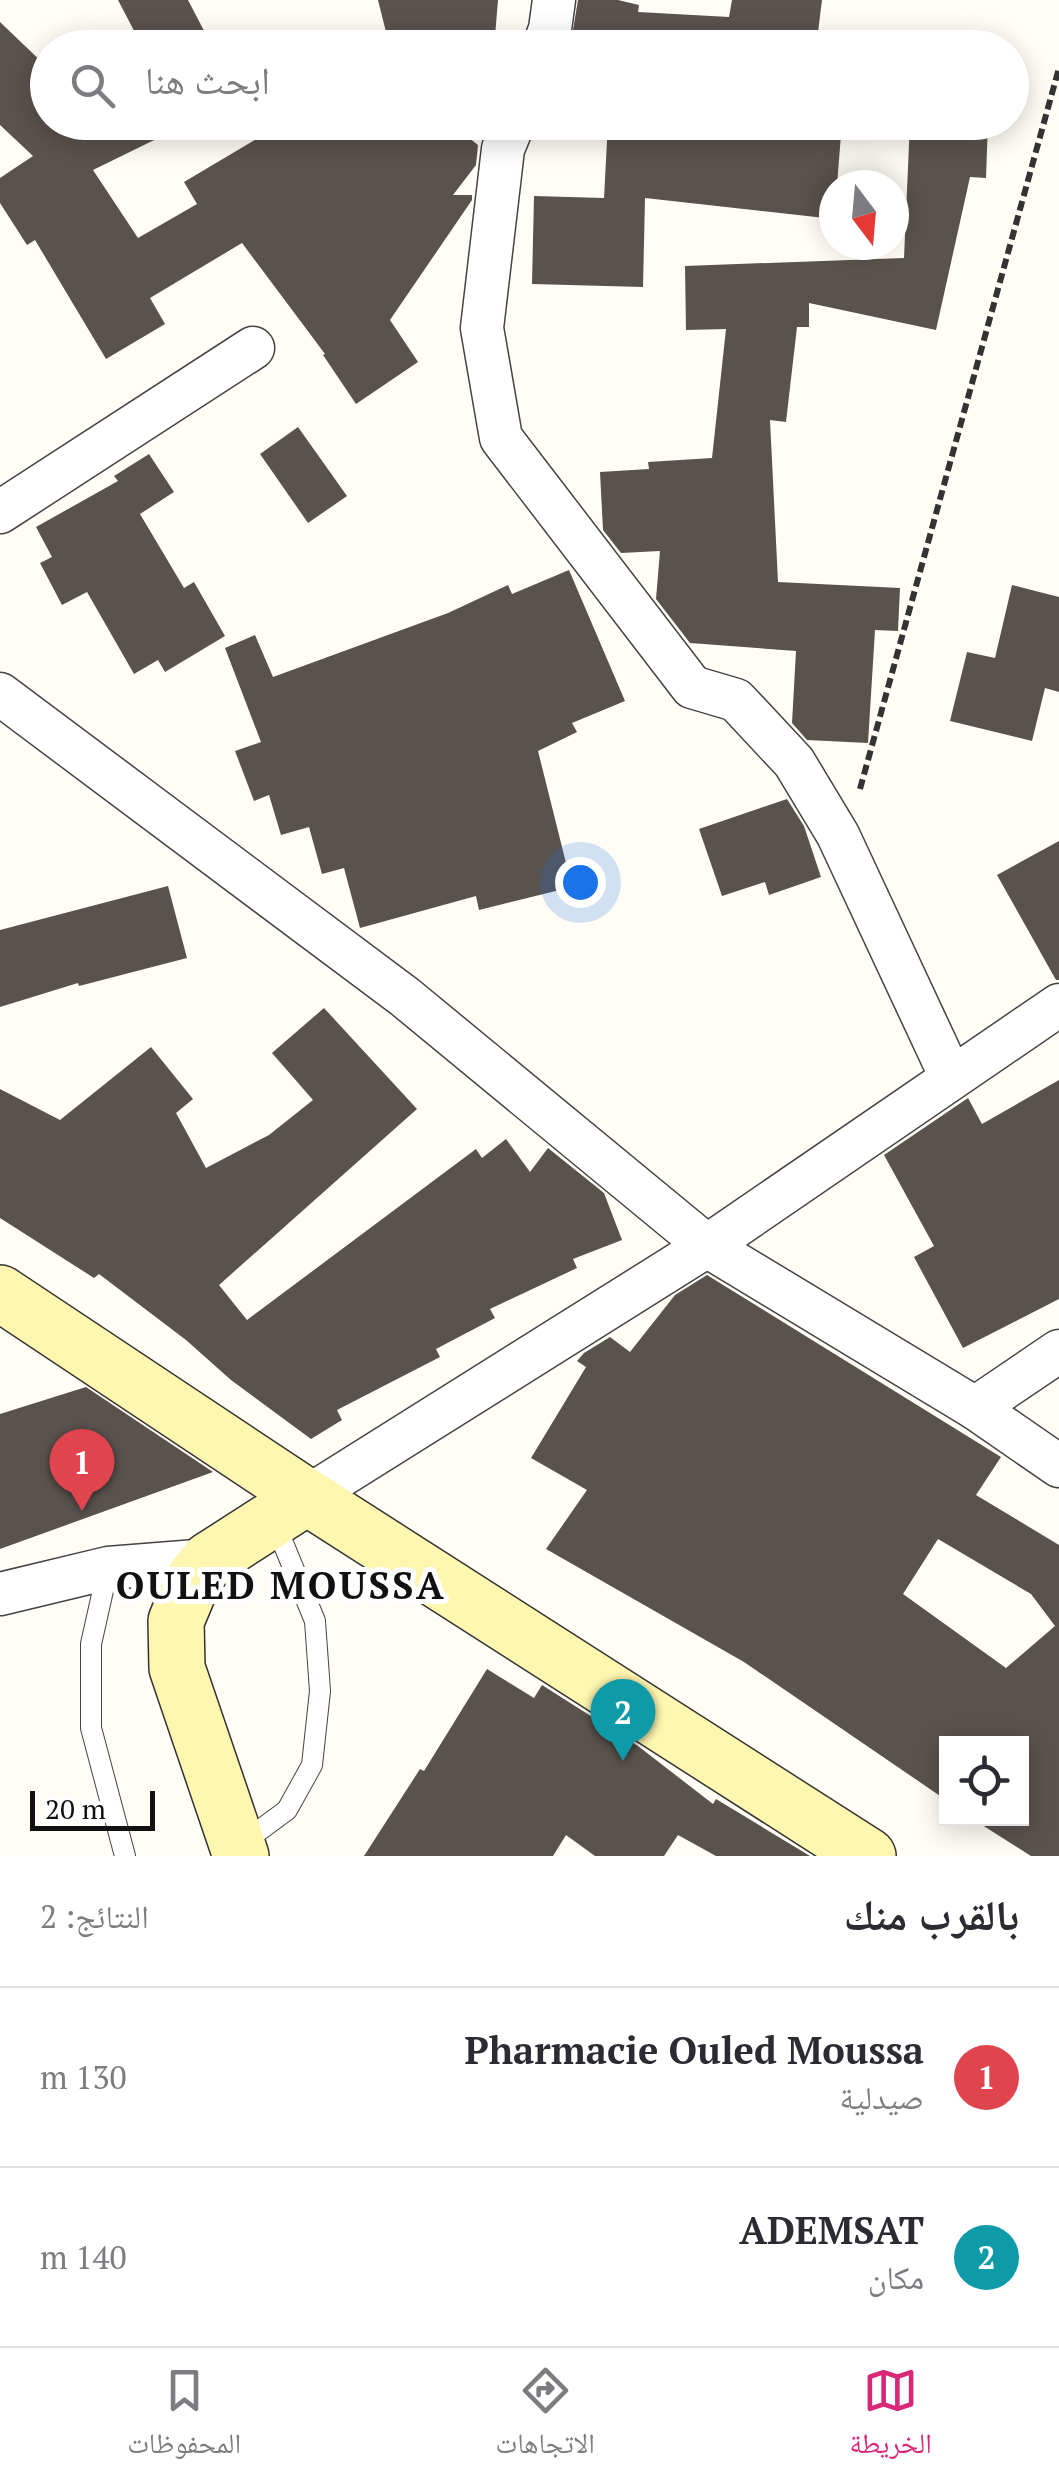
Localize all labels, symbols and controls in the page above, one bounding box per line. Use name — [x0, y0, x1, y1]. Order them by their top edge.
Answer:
search box — [30, 30, 1029, 140]
text: ابحث هنا — [145, 55, 270, 105]
icon: search — [65, 58, 120, 113]
north arrow — [819, 170, 909, 260]
your location — [555, 857, 606, 908]
pin: 1 — [49, 1428, 114, 1511]
district label: OULED MOUSSA — [116, 1560, 446, 1610]
pin: 2 — [590, 1678, 656, 1761]
map controls — [939, 1736, 1029, 1826]
button: locate — [939, 1736, 1029, 1826]
scale bar — [30, 1786, 155, 1830]
text: 20 m — [45, 1790, 106, 1827]
text: بالقرب منك — [844, 1886, 1019, 1942]
text: النتائج: 2 — [40, 1895, 149, 1937]
text: Pharmacie Ouled Moussa — [464, 2025, 924, 2075]
text: 130 m — [40, 2056, 127, 2098]
text: 1 — [977, 2056, 996, 2098]
text: صيدلية — [839, 2076, 924, 2118]
text: ADEMSAT — [739, 2205, 924, 2255]
text: 140 m — [40, 2236, 127, 2278]
text: 2 — [977, 2236, 996, 2278]
text: مكان — [868, 2256, 924, 2298]
tab: المحفوظات — [127, 2363, 241, 2471]
tab: الاتجاهات — [496, 2363, 595, 2471]
tab: الخريطة — [849, 2363, 932, 2471]

